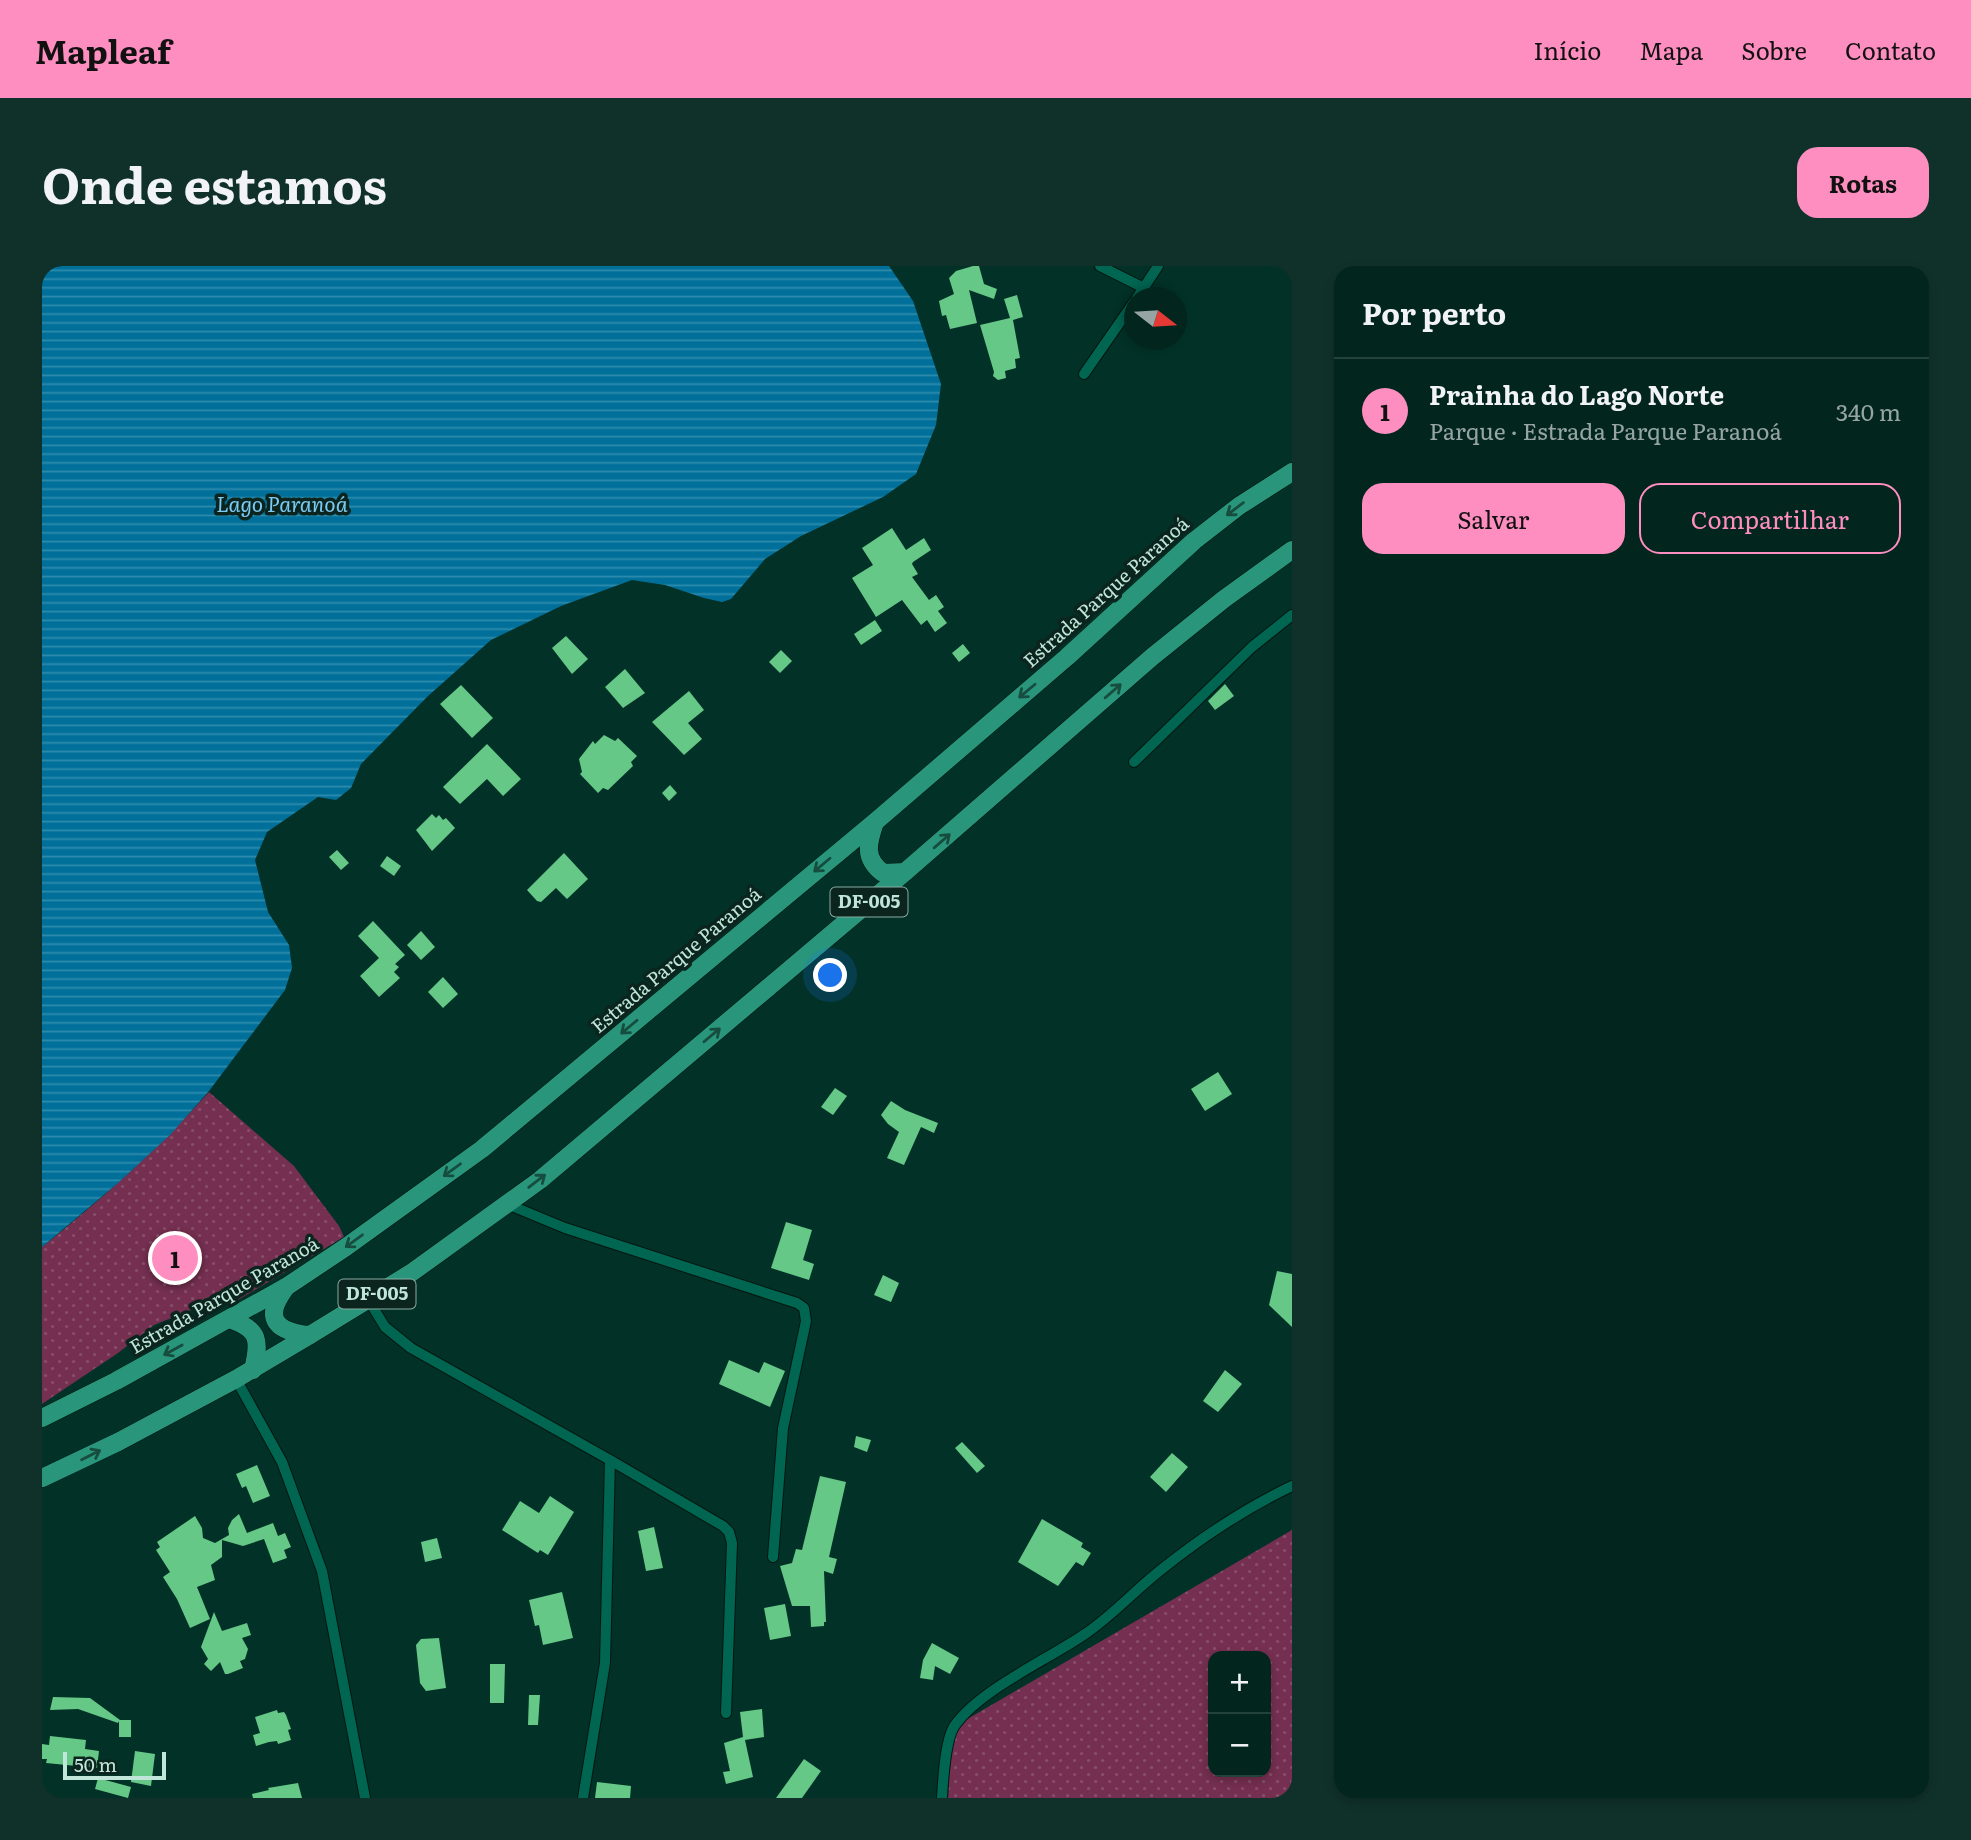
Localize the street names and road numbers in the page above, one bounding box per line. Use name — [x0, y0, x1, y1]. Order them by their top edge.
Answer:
street label: Estrada Parque Paranoá — [1016, 509, 1195, 673]
street label: Estrada Parque Paranoá — [584, 879, 767, 1039]
road number: DF-005 — [830, 888, 908, 916]
street label: Estrada Parque Paranoá — [124, 1228, 324, 1360]
road number: DF-005 — [338, 1280, 416, 1308]

